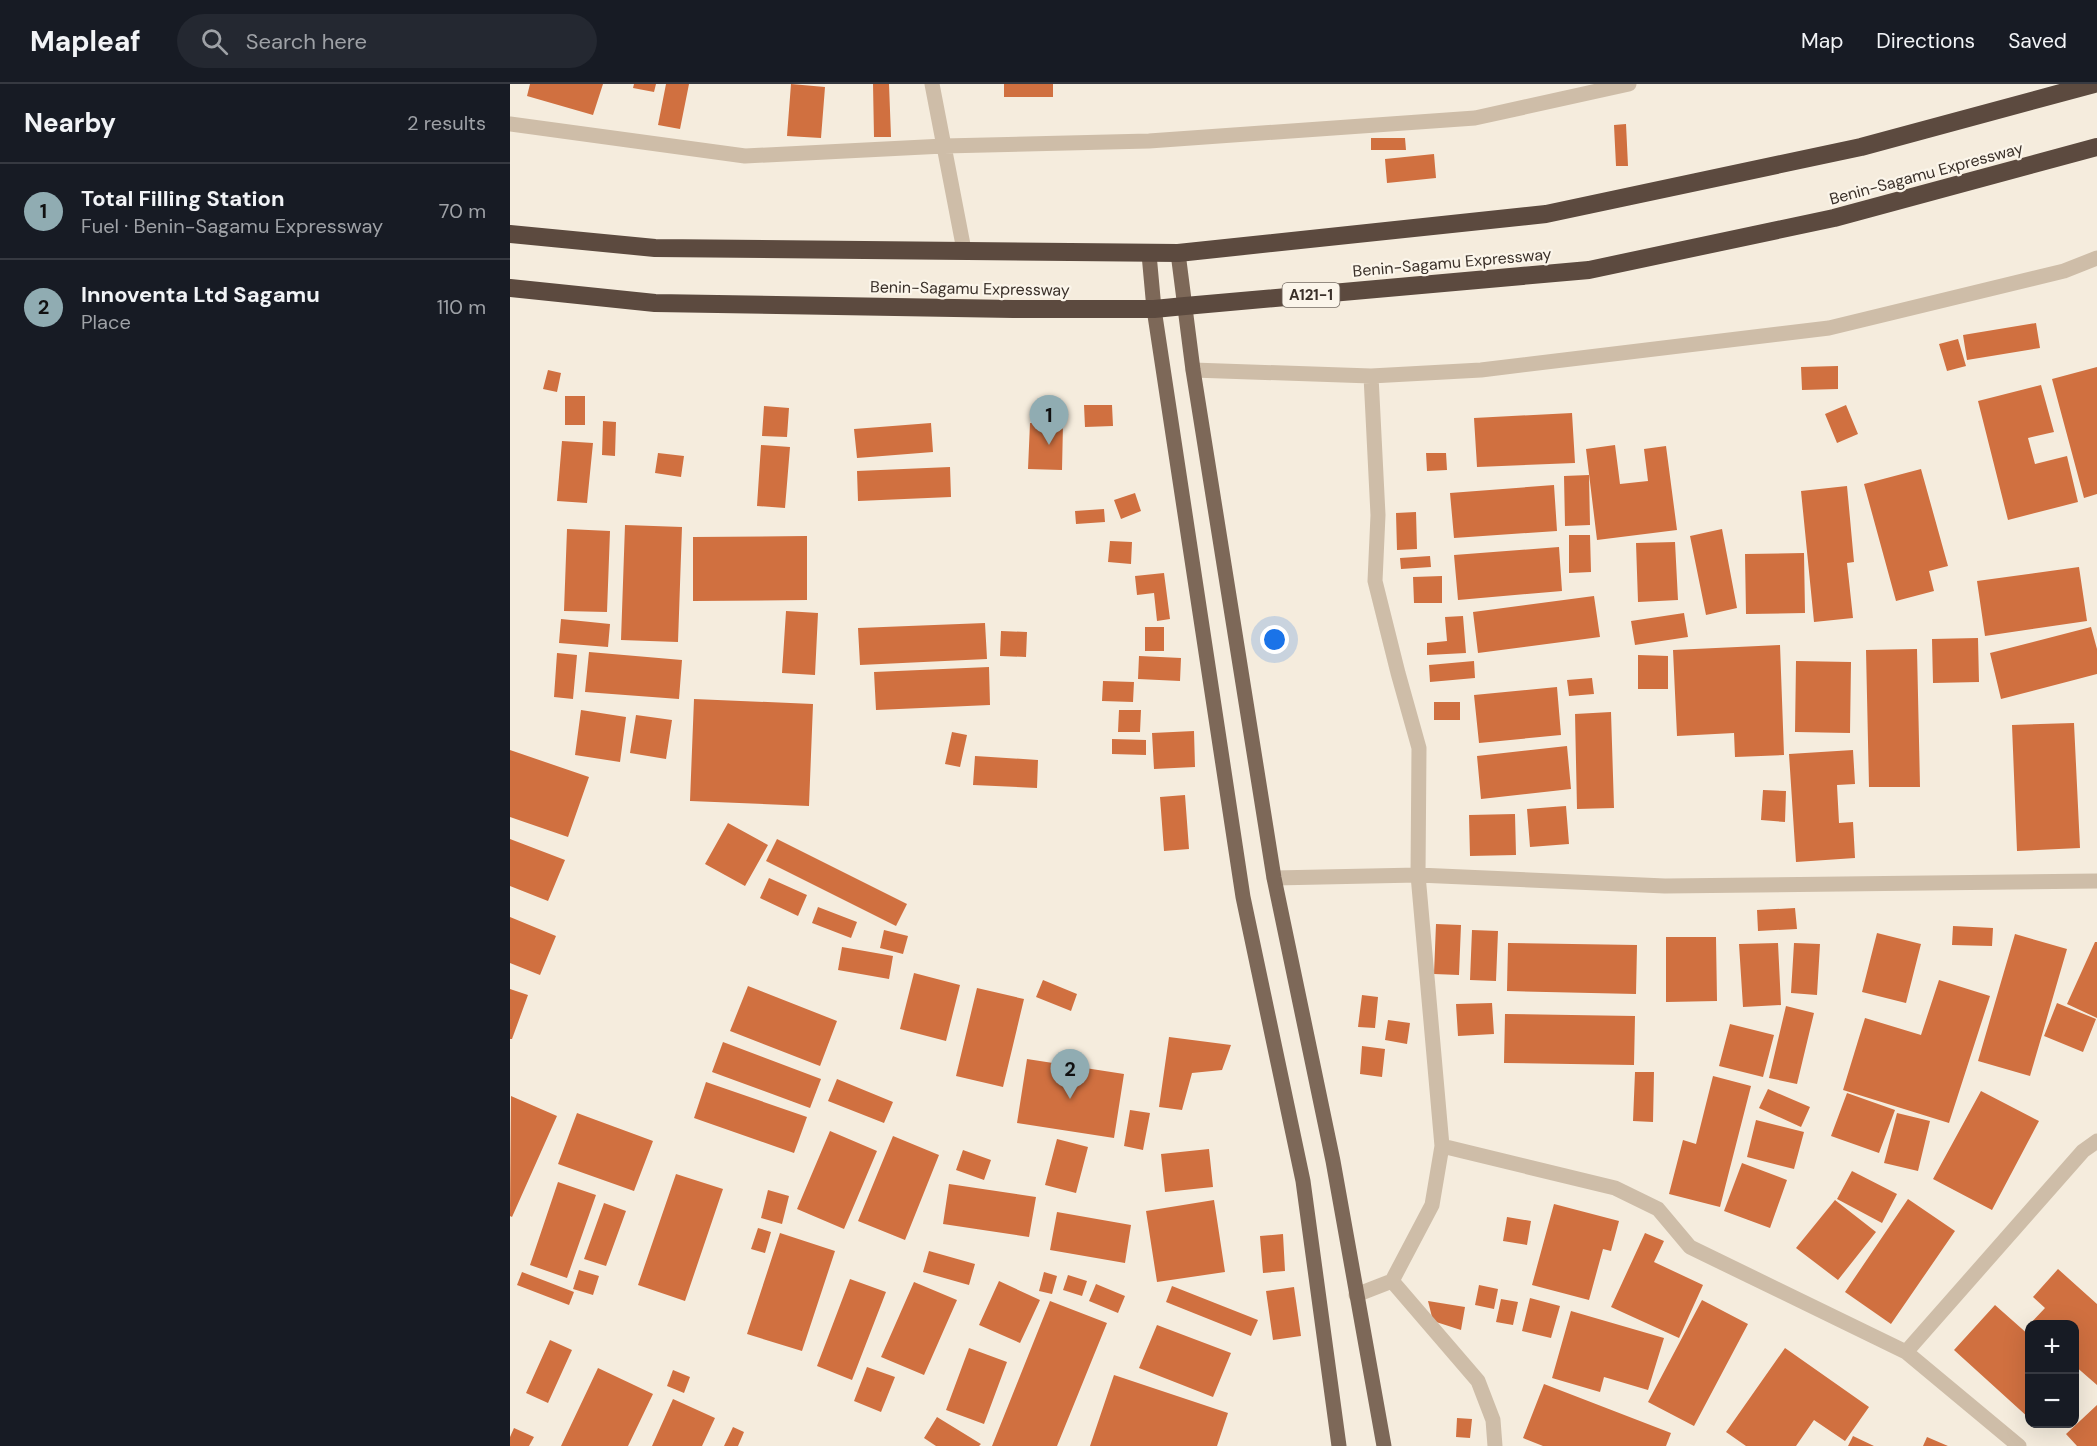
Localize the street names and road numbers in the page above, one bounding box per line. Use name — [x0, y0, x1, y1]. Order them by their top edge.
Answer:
street label: Benin-Sagamu Expressway — [1827, 137, 2025, 209]
street label: Benin-Sagamu Expressway — [1352, 243, 1552, 282]
street label: Benin-Sagamu Expressway — [870, 276, 1070, 301]
road number: A121-1 — [1282, 283, 1340, 307]

